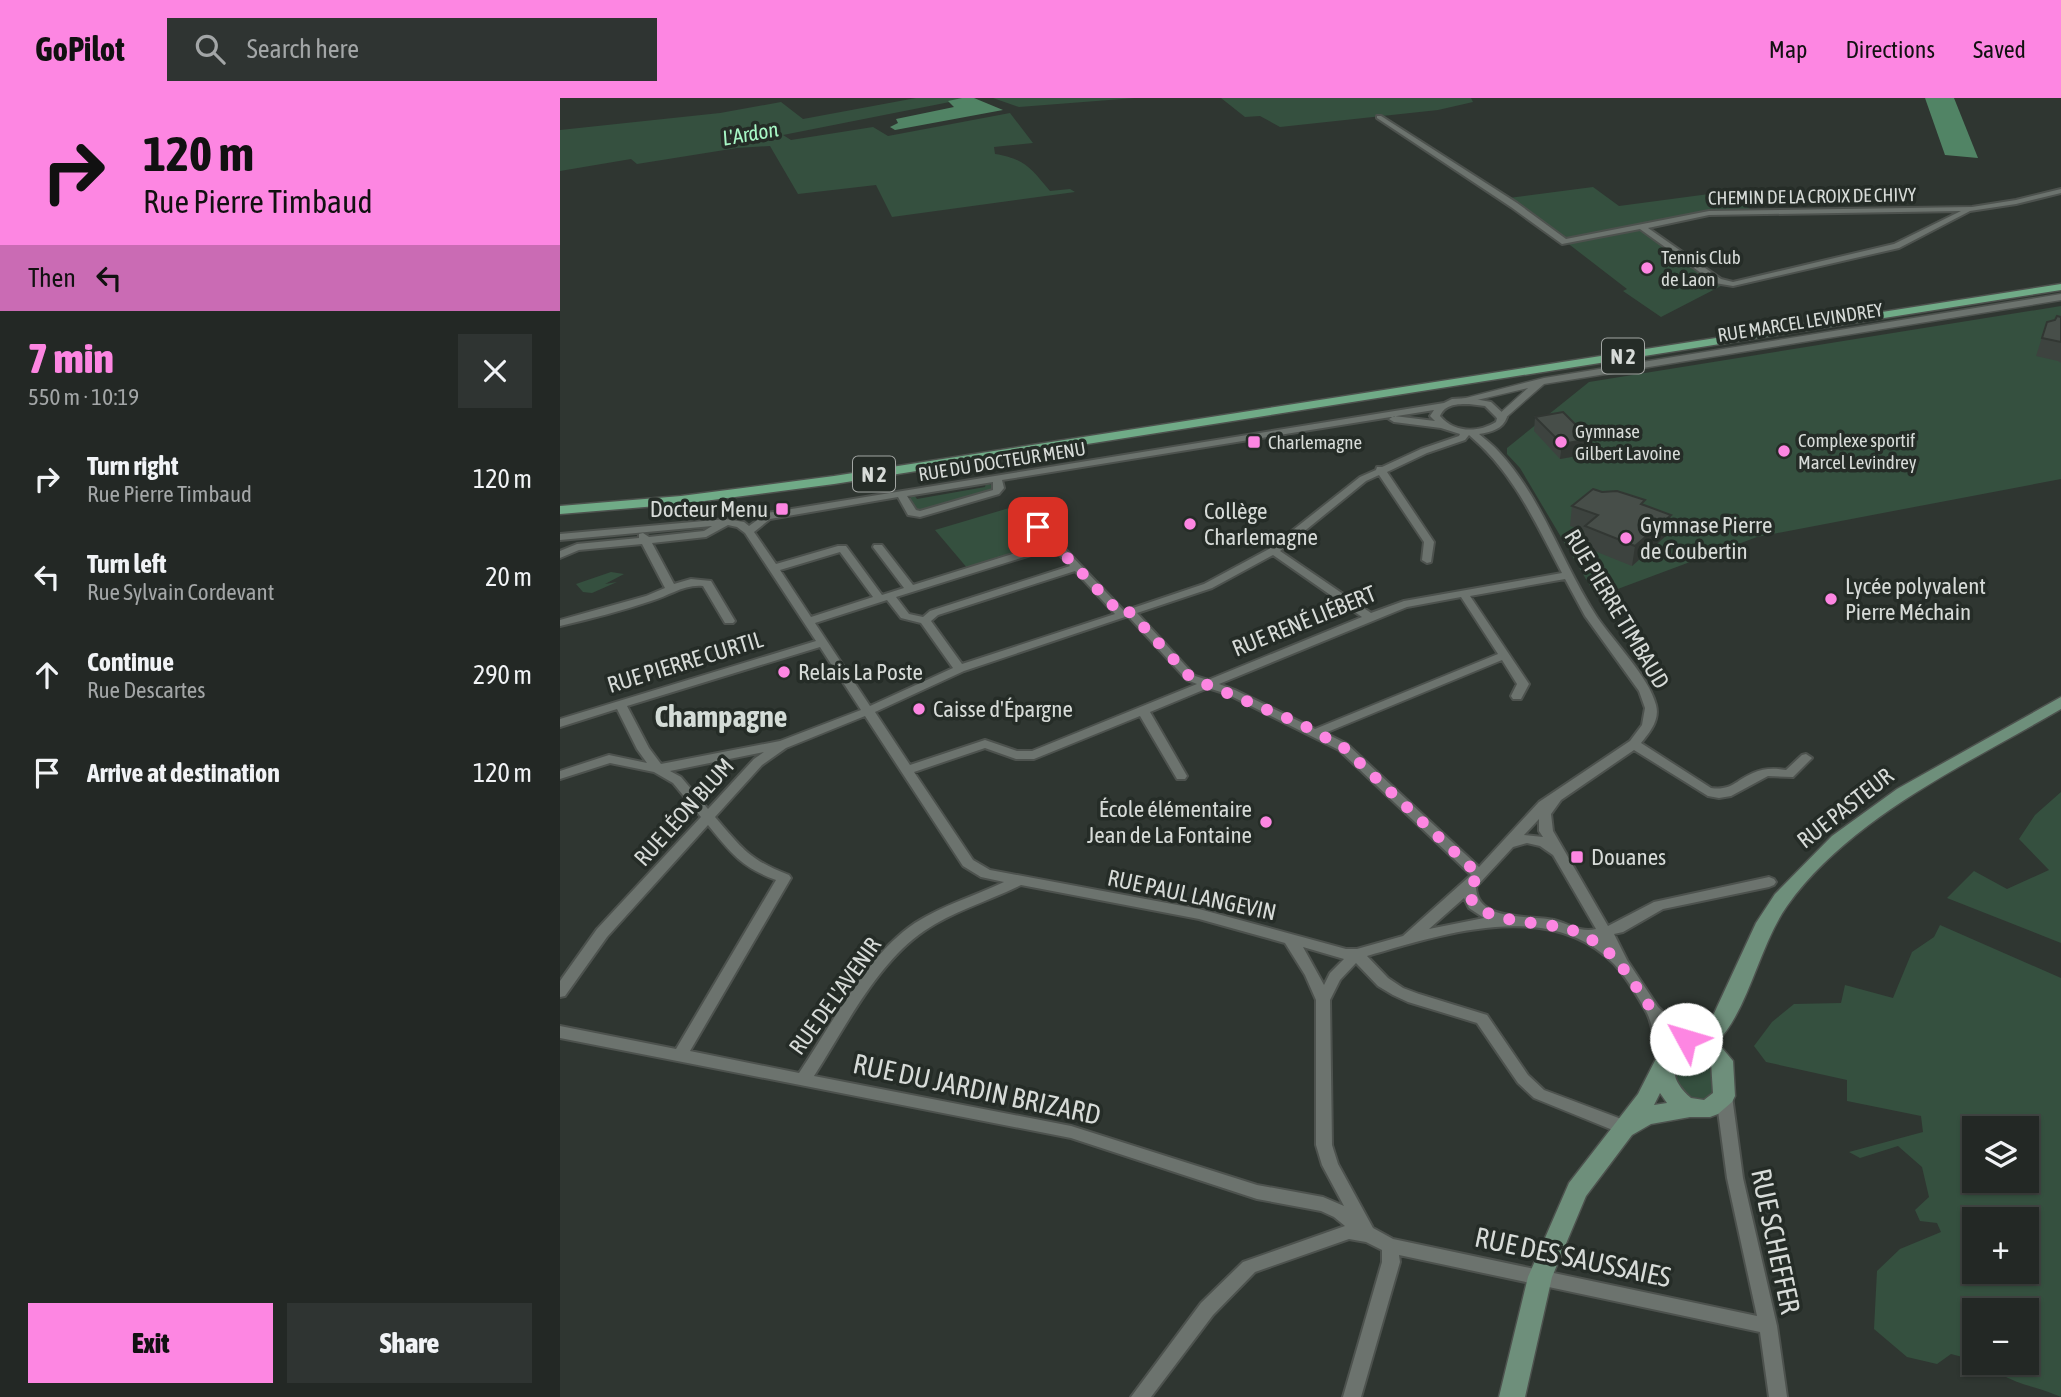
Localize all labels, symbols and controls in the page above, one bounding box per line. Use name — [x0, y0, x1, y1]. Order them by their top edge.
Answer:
search box — [167, 18, 657, 81]
text: GoPilot — [35, 30, 125, 68]
icon: search — [191, 30, 229, 68]
text: Search here — [247, 34, 359, 64]
text: Map — [1769, 36, 1807, 63]
text: Directions — [1845, 36, 1935, 63]
text: Saved — [1973, 36, 2026, 63]
water label: L'Ardon — [720, 116, 780, 150]
text: 120 m — [143, 125, 254, 181]
icon: right — [28, 126, 119, 217]
text: Rue Pierre Timbaud — [143, 183, 373, 220]
street label: CHEMIN DE LA CROIX DE CHIVY — [1708, 183, 1917, 209]
place label: Tennis Club de Laon — [1661, 246, 1741, 290]
icon: left — [90, 259, 128, 297]
marker: Tennis Club de Laon — [1639, 260, 1655, 276]
text: Then — [28, 263, 76, 293]
street label: RUE MARCEL LEVINDREY — [1716, 298, 1885, 346]
text: 7 min — [28, 334, 114, 382]
button: close — [458, 334, 532, 408]
road number: N 2 — [1602, 338, 1644, 374]
text: 550 m · 10:19 — [28, 384, 139, 410]
place label: Gymnase Gilbert Lavoine — [1575, 420, 1681, 464]
place label: Complexe sportif Marcel Levindrey — [1798, 429, 1917, 473]
place label: Charlemagne — [1268, 431, 1362, 453]
marker: Charlemagne — [1246, 434, 1262, 450]
marker: Gymnase Gilbert Lavoine — [1553, 434, 1569, 450]
street label: RUE DU DOCTEUR MENU — [917, 437, 1087, 485]
marker: Complexe sportif Marcel Levindrey — [1776, 443, 1792, 459]
text: Turn right — [87, 451, 178, 481]
road number: N 2 — [853, 456, 895, 492]
icon: right — [28, 460, 66, 498]
text: 120 m — [473, 464, 532, 494]
text: Rue Pierre Timbaud — [87, 481, 252, 507]
place label: Docteur Menu — [650, 496, 768, 522]
pin — [1008, 497, 1068, 557]
place label: Collège Charlemagne — [1204, 498, 1318, 550]
marker: Docteur Menu — [774, 501, 790, 517]
icon: arrive — [1019, 508, 1057, 546]
place label: Gymnase Pierre de Coubertin — [1640, 512, 1772, 564]
marker: Collège Charlemagne — [1182, 516, 1198, 532]
street label: RUE PIERRE TIMBAUD — [1559, 525, 1675, 693]
marker: Gymnase Pierre de Coubertin — [1618, 530, 1634, 546]
text: Turn left — [87, 549, 167, 579]
icon: left — [28, 558, 66, 596]
text: 20 m — [485, 562, 532, 592]
place label: Lycée polyvalent Pierre Méchain — [1845, 573, 1986, 625]
text: Rue Sylvain Cordevant — [87, 579, 274, 605]
street label: RUE RENÉ LIÉBERT — [1228, 580, 1380, 662]
marker: Lycée polyvalent Pierre Méchain — [1823, 591, 1839, 607]
street label: RUE PIERRE CURTIL — [604, 626, 766, 698]
text: Continue — [87, 647, 174, 677]
icon: ahead — [28, 656, 66, 694]
place label: Relais La Poste — [798, 659, 923, 685]
text: 290 m — [473, 660, 532, 690]
marker: Relais La Poste — [776, 664, 792, 680]
text: Rue Descartes — [87, 677, 205, 703]
place label: Caisse d'Épargne — [933, 696, 1073, 722]
district label: Champagne — [655, 699, 787, 733]
marker: Caisse d'Épargne — [911, 701, 927, 717]
street label: RUE LÉON BLUM — [629, 753, 739, 871]
icon: arrive — [28, 754, 66, 792]
text: Arrive at destination — [87, 758, 280, 788]
text: 120 m — [473, 758, 532, 788]
street label: RUE PASTEUR — [1792, 762, 1898, 853]
place label: École élémentaire Jean de La Fontaine — [1087, 796, 1252, 848]
marker: École élémentaire Jean de La Fontaine — [1258, 814, 1274, 830]
place label: Douanes — [1591, 844, 1666, 870]
marker: Douanes — [1569, 849, 1585, 865]
street label: RUE PAUL LANGEVIN — [1105, 864, 1279, 926]
street label: RUE DE L'AVENIR — [784, 932, 886, 1060]
position arrow — [1649, 1002, 1723, 1076]
street label: RUE DU JARDIN BRIZARD — [850, 1047, 1104, 1131]
map controls — [1962, 1116, 2039, 1375]
button: layers — [1962, 1116, 2039, 1193]
street label: RUE SCHEFFER — [1745, 1166, 1807, 1316]
button: + — [1962, 1207, 2039, 1284]
street label: RUE DES SAUSSAIES — [1472, 1221, 1674, 1293]
button: − — [1962, 1298, 2039, 1375]
button: Exit — [28, 1303, 273, 1383]
button: Share — [287, 1303, 532, 1383]

